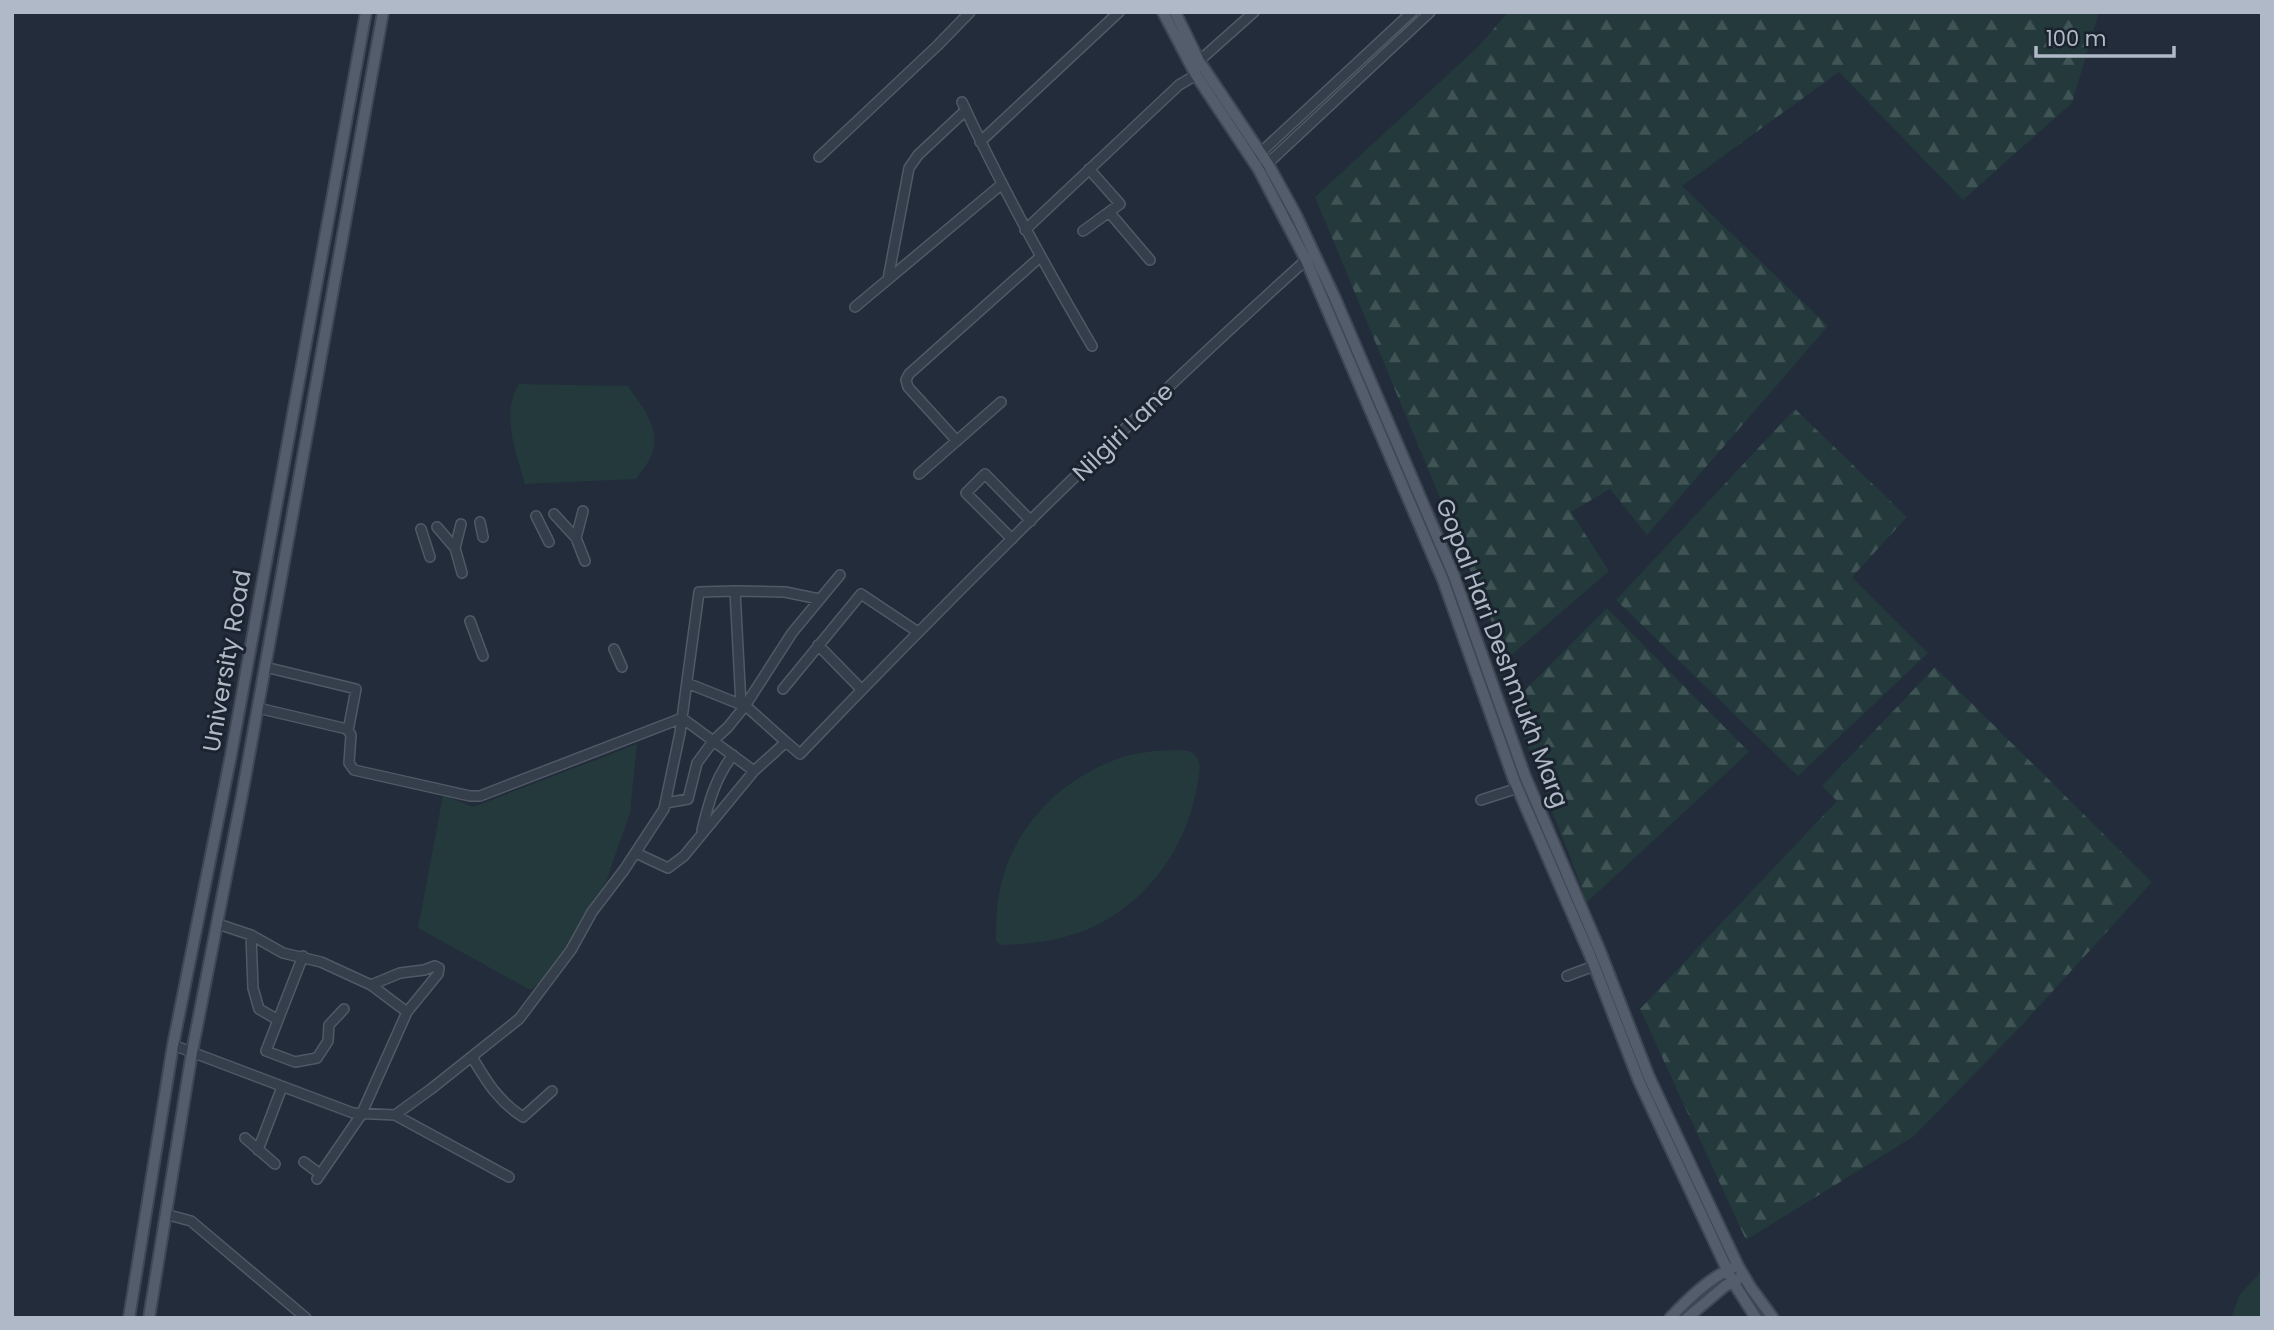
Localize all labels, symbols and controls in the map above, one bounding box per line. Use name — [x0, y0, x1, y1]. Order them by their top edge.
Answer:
scale bar — [2036, 14, 2174, 58]
text: 100 m — [2046, 24, 2106, 53]
street label: Nilgiri Lane — [1065, 375, 1180, 488]
street label: Gopal Hari Deshmukh Marg — [1428, 493, 1577, 812]
street label: University Road — [194, 567, 259, 755]

